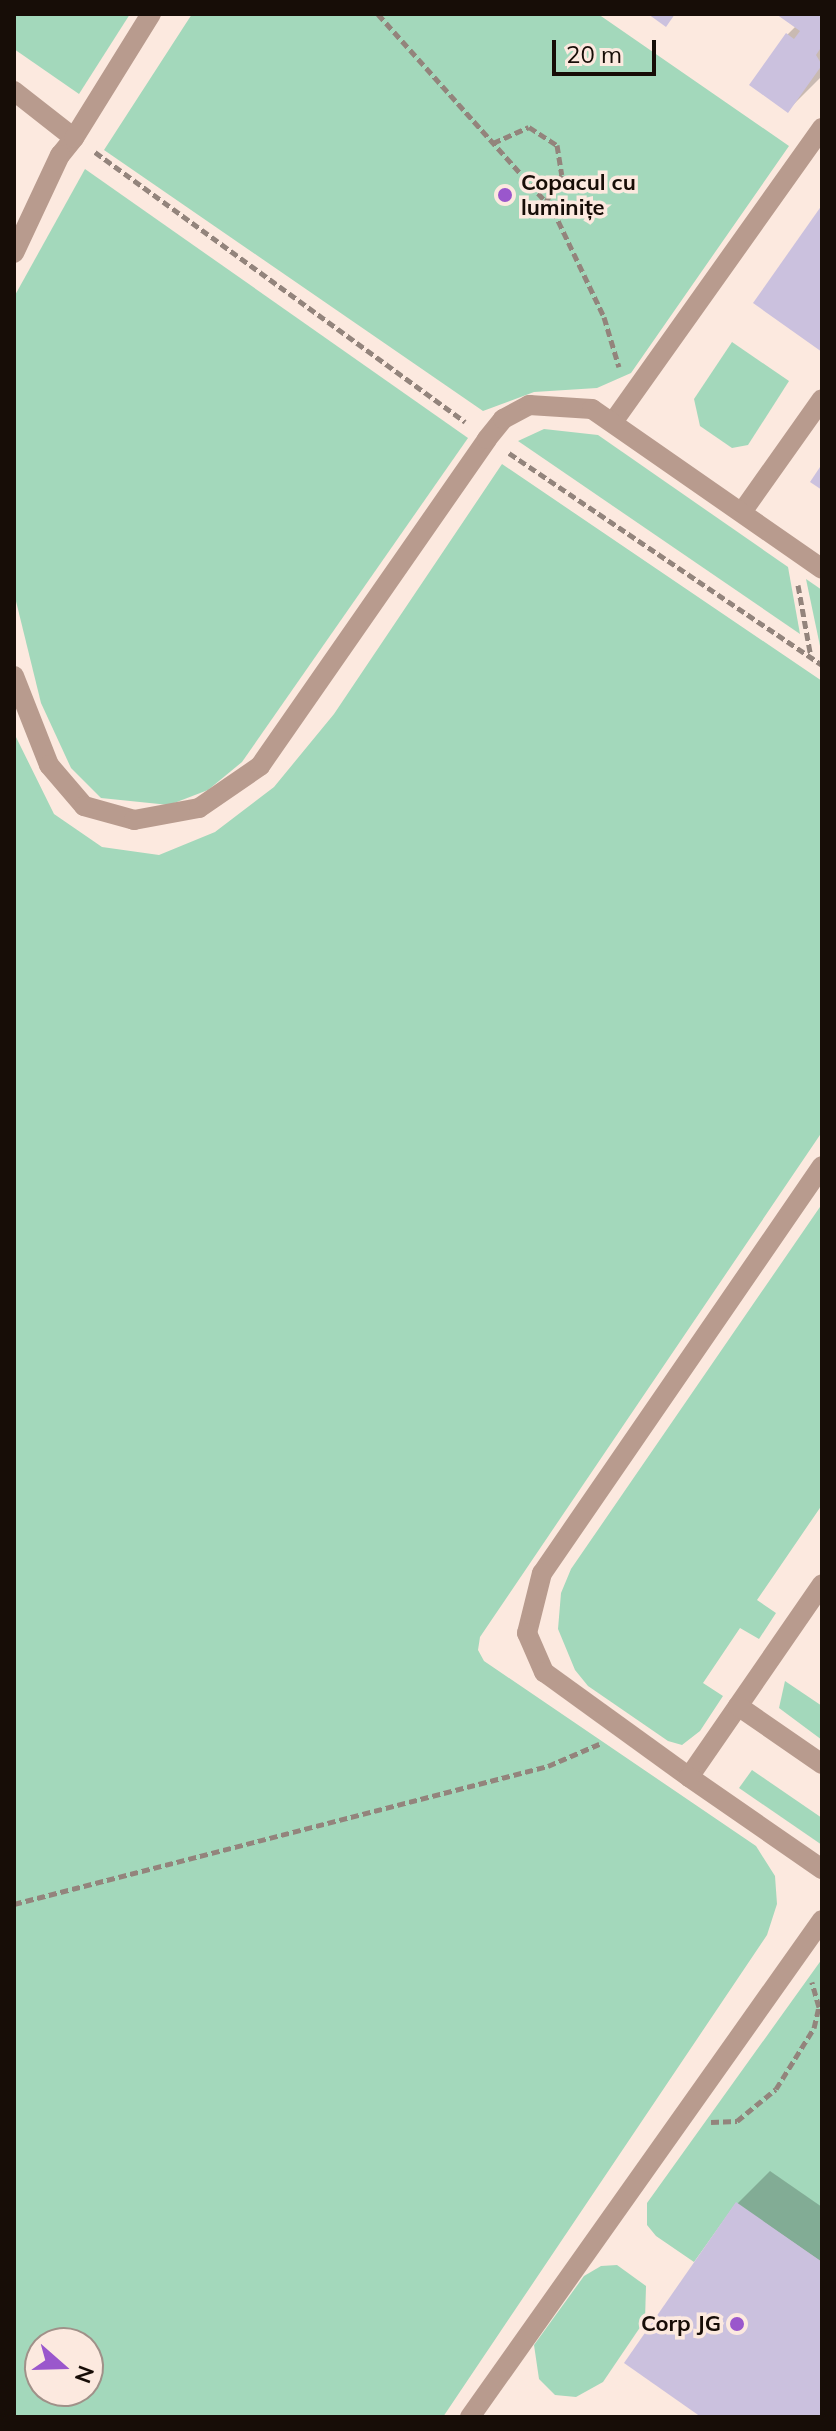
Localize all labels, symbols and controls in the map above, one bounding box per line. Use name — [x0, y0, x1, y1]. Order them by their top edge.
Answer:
scale bar — [556, 24, 660, 74]
text: 20 m — [566, 39, 622, 69]
place label: Copacul cu luminițe — [521, 169, 636, 220]
marker: Copacul cu luminițe — [496, 186, 514, 204]
place label: Corp JG — [641, 2311, 721, 2337]
marker: Corp JG — [728, 2315, 746, 2333]
north arrow — [24, 2327, 104, 2407]
text: N — [69, 2362, 101, 2387]

